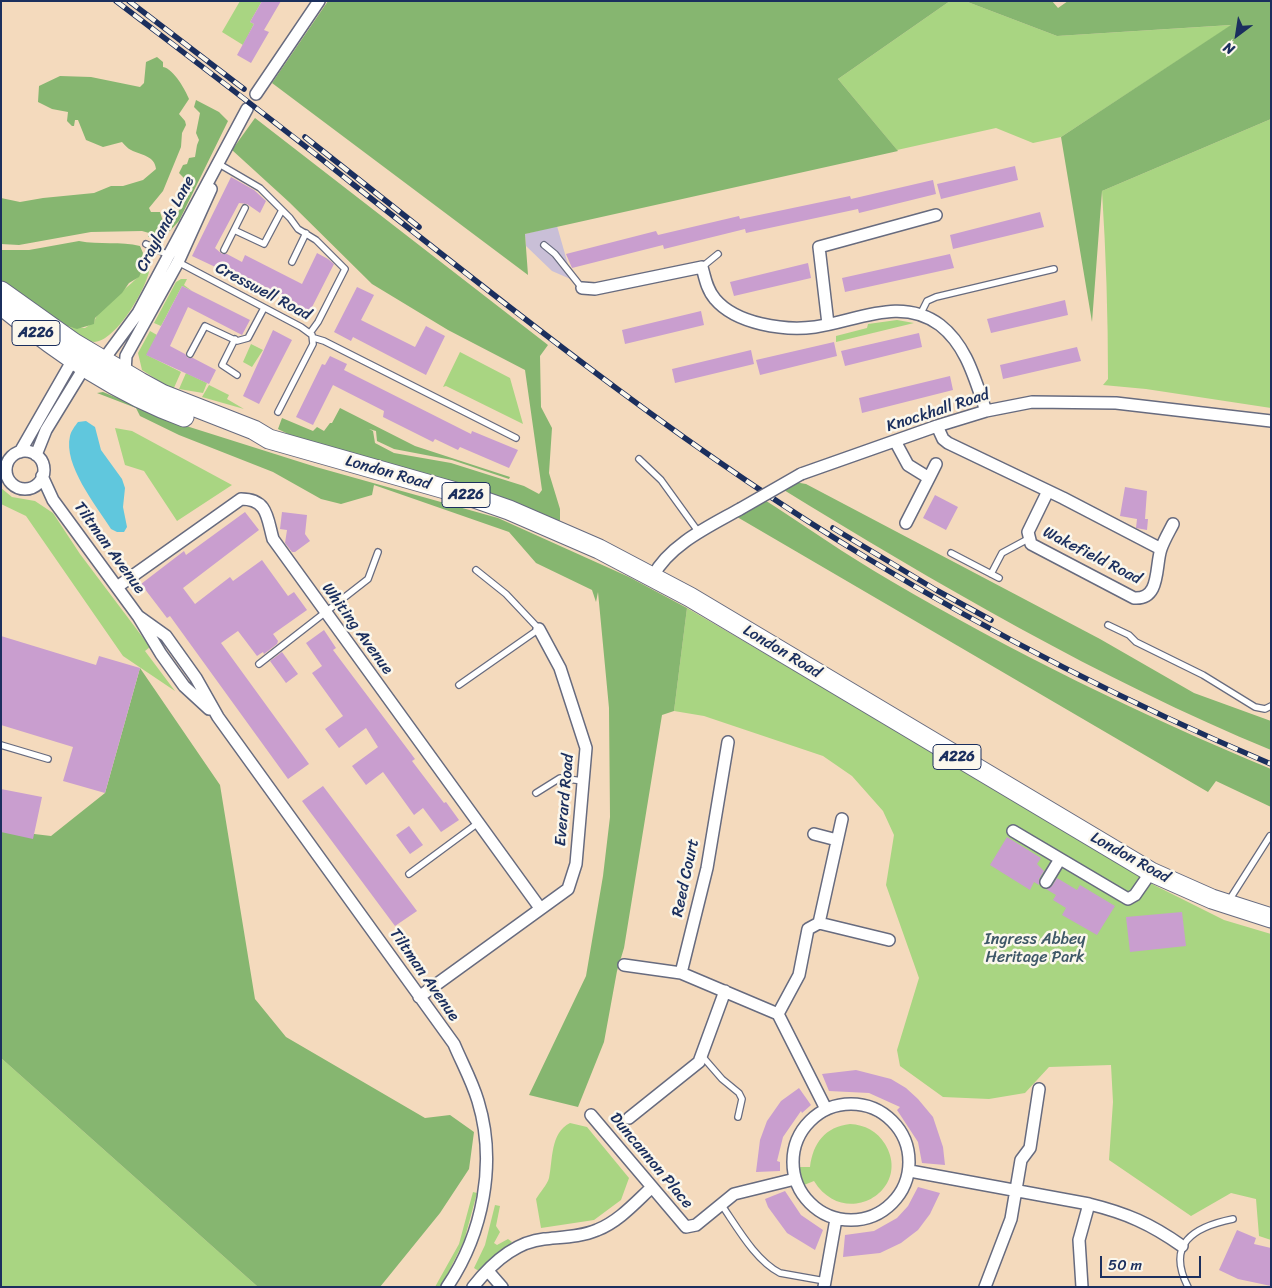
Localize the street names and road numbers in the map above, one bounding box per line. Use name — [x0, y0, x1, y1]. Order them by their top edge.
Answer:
street label: Craylands Lane — [133, 173, 199, 275]
street label: Cresswell Road — [212, 259, 314, 325]
road number: A226 — [12, 320, 60, 346]
street label: Knockhall Road — [884, 385, 992, 437]
street label: London Road — [343, 452, 433, 494]
road number: A226 — [442, 482, 490, 508]
street label: Tiltman Avenue — [69, 498, 149, 598]
street label: Wakefield Road — [1039, 523, 1145, 589]
street label: Whiting Avenue — [317, 579, 397, 679]
street label: London Road — [739, 621, 825, 683]
road number: A226 — [933, 744, 981, 770]
street label: Everard Road — [551, 753, 579, 847]
street label: London Road — [1087, 828, 1173, 888]
street label: Reed Court — [668, 837, 704, 919]
street label: Tiltman Avenue — [385, 925, 463, 1025]
street label: Duncannon Place — [605, 1109, 697, 1213]

